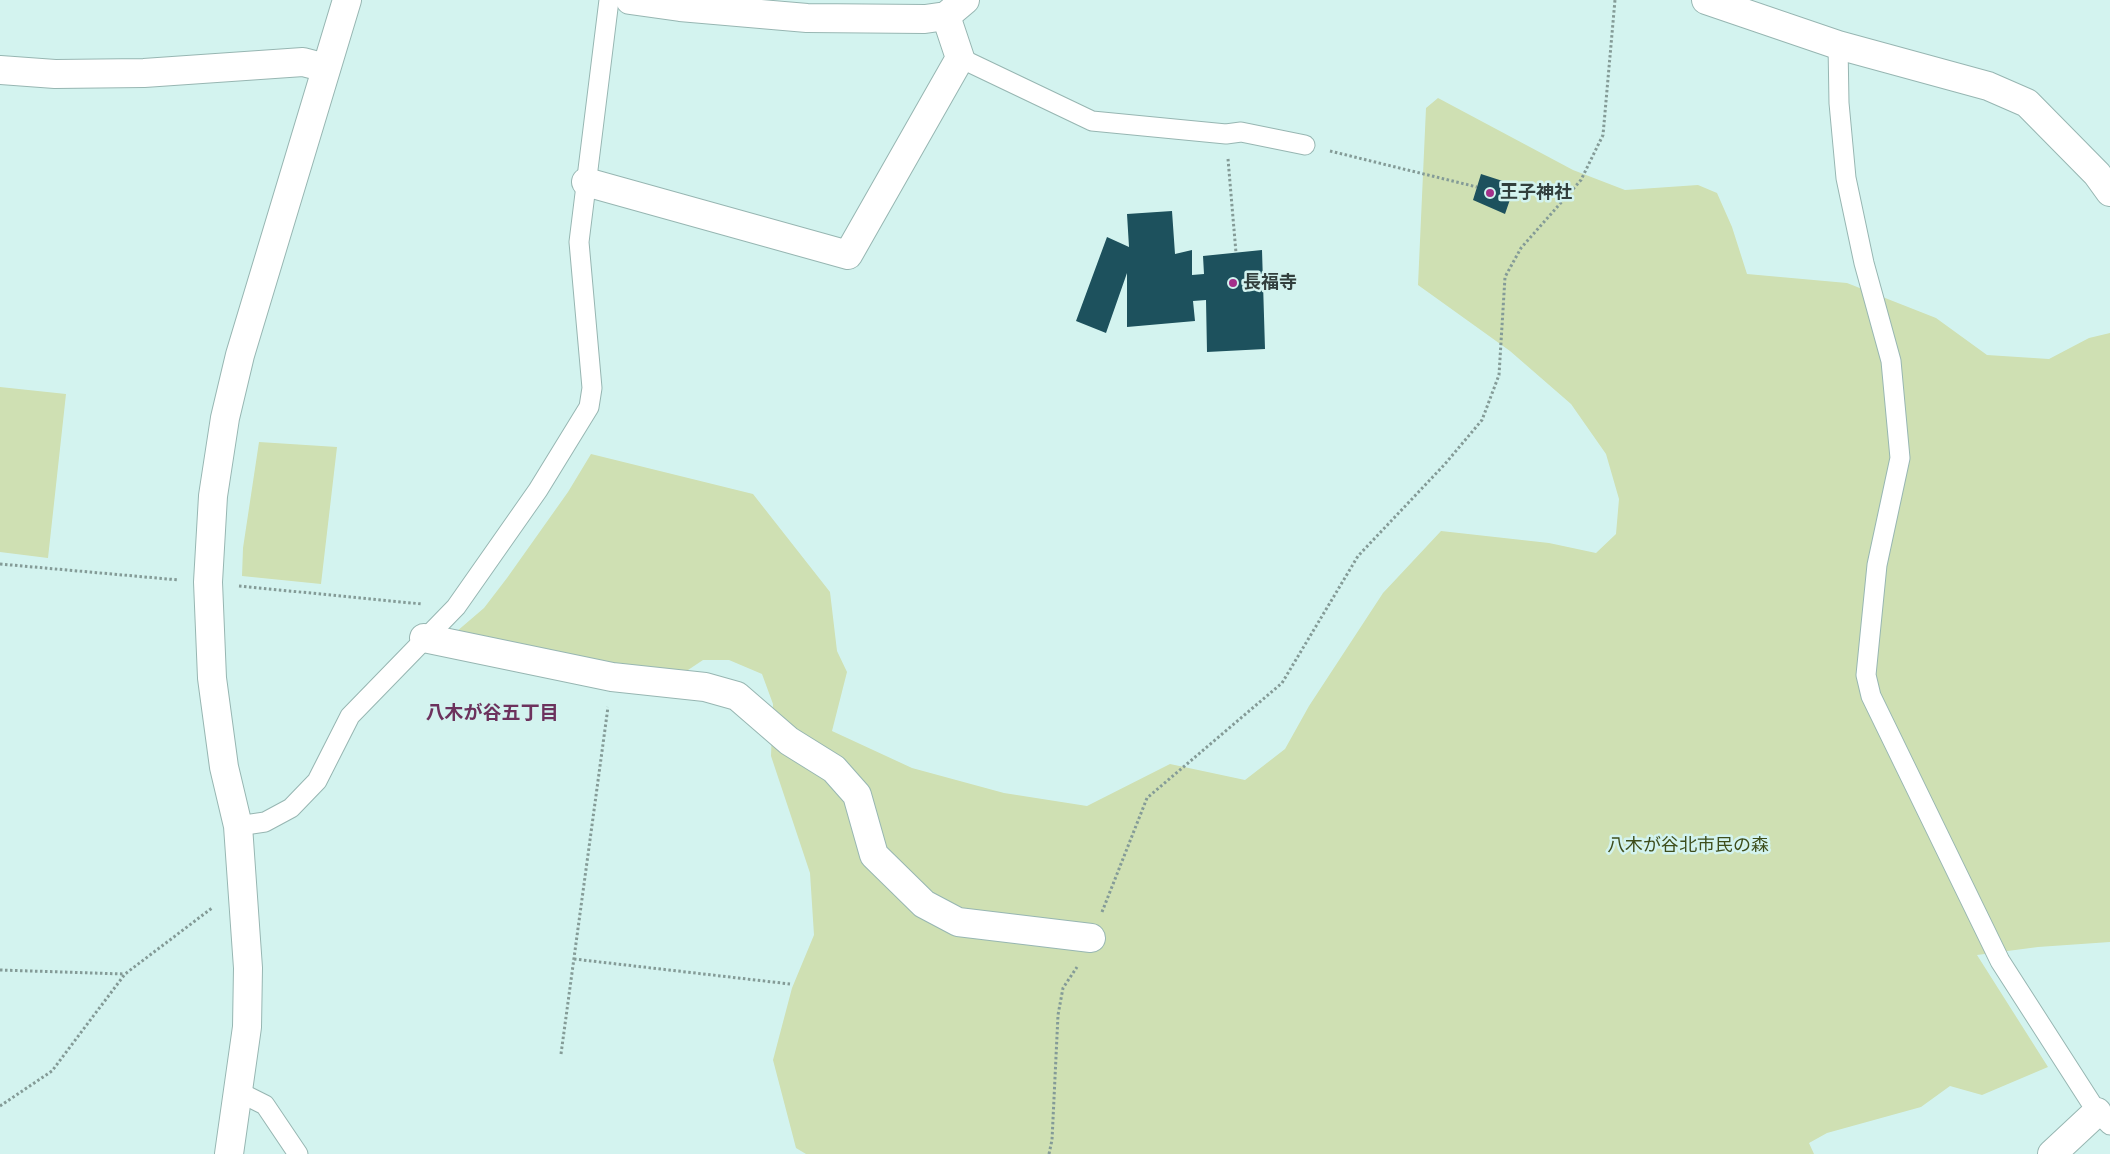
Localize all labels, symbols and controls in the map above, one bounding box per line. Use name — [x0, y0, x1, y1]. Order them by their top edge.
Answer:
place label: 王子神社 — [1500, 182, 1572, 204]
marker: 王子神社 — [1484, 187, 1496, 199]
place label: 長福寺 — [1243, 272, 1297, 294]
marker: 長福寺 — [1227, 277, 1239, 289]
district label: 八木が谷五丁目 — [426, 703, 558, 725]
park label: 八木が谷北市民の森 — [1607, 835, 1769, 857]

